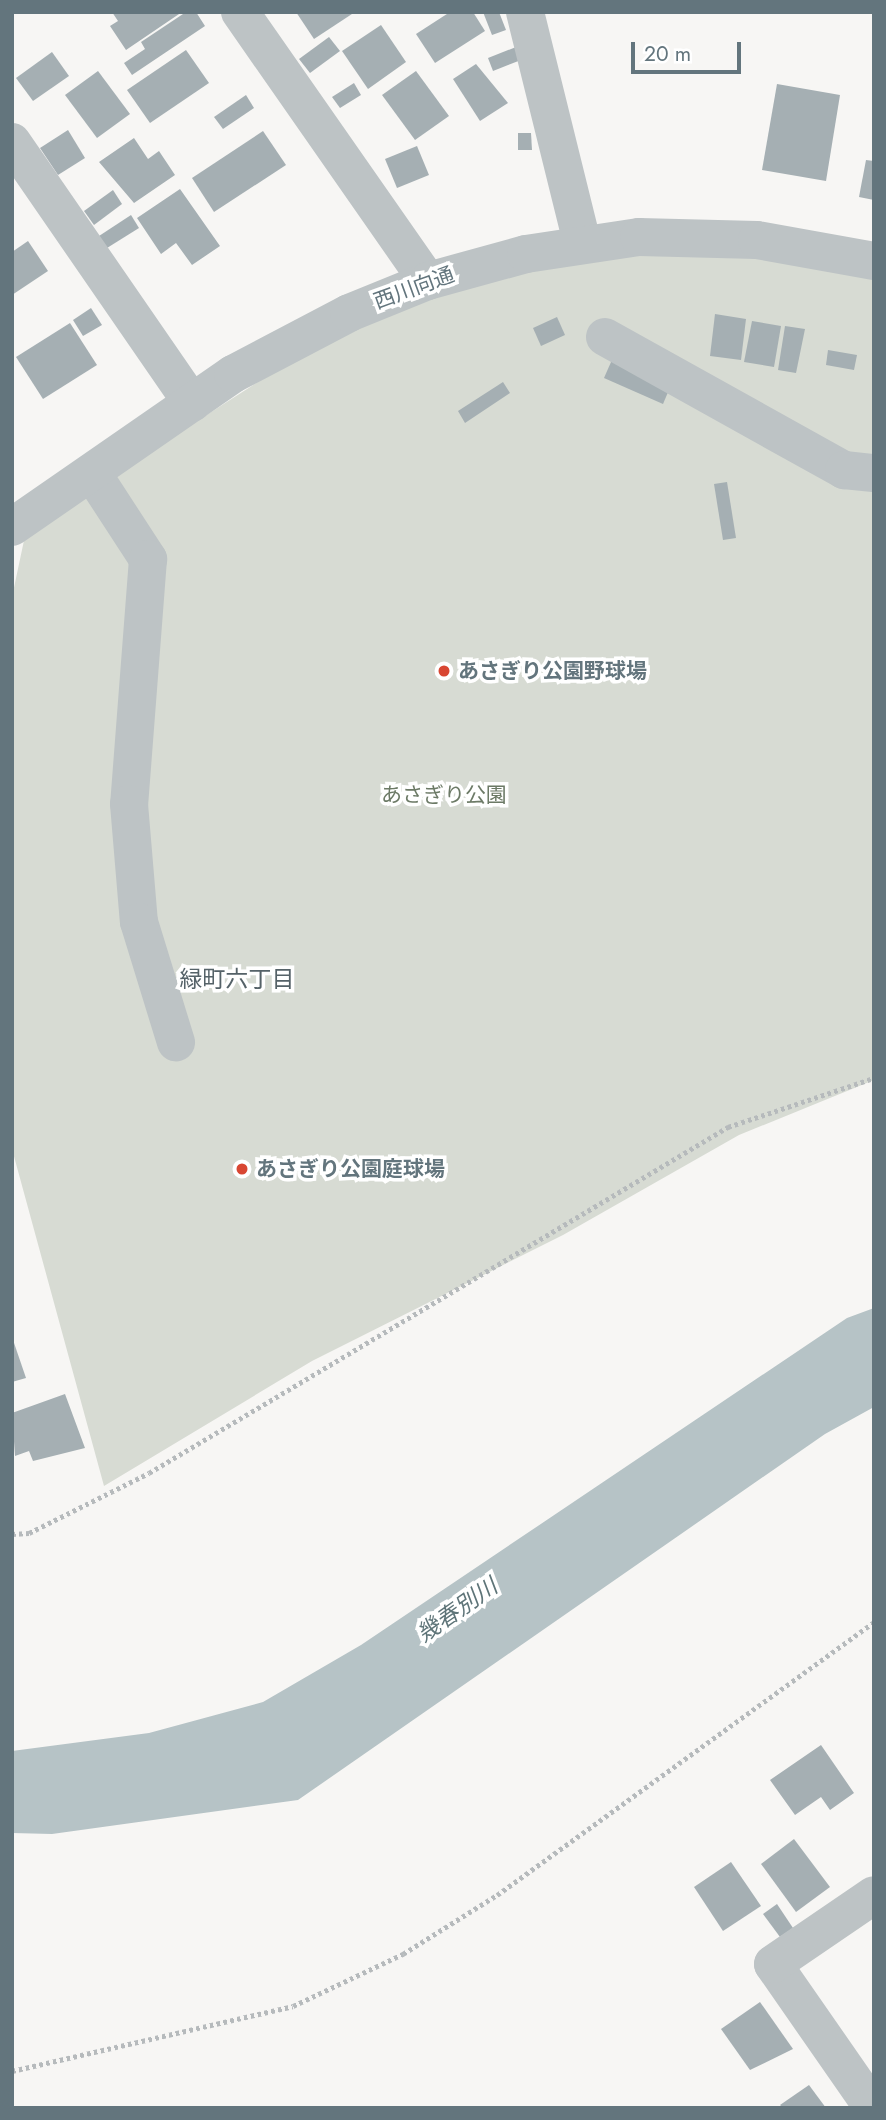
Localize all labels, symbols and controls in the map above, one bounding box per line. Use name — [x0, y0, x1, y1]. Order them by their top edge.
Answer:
scale bar — [634, 28, 744, 72]
text: 20 m — [644, 39, 691, 69]
street label: 西川向通 — [370, 262, 458, 314]
place label: あさぎり公園野球場 — [458, 658, 647, 684]
marker: あさぎり公園野球場 — [436, 663, 452, 679]
park label: あさぎり公園 — [381, 782, 507, 808]
district label: 緑町六丁目 — [180, 965, 294, 993]
place label: あさぎり公園庭球場 — [256, 1156, 445, 1182]
marker: あさぎり公園庭球場 — [234, 1161, 250, 1177]
water label: 幾春別川 — [411, 1572, 503, 1648]

